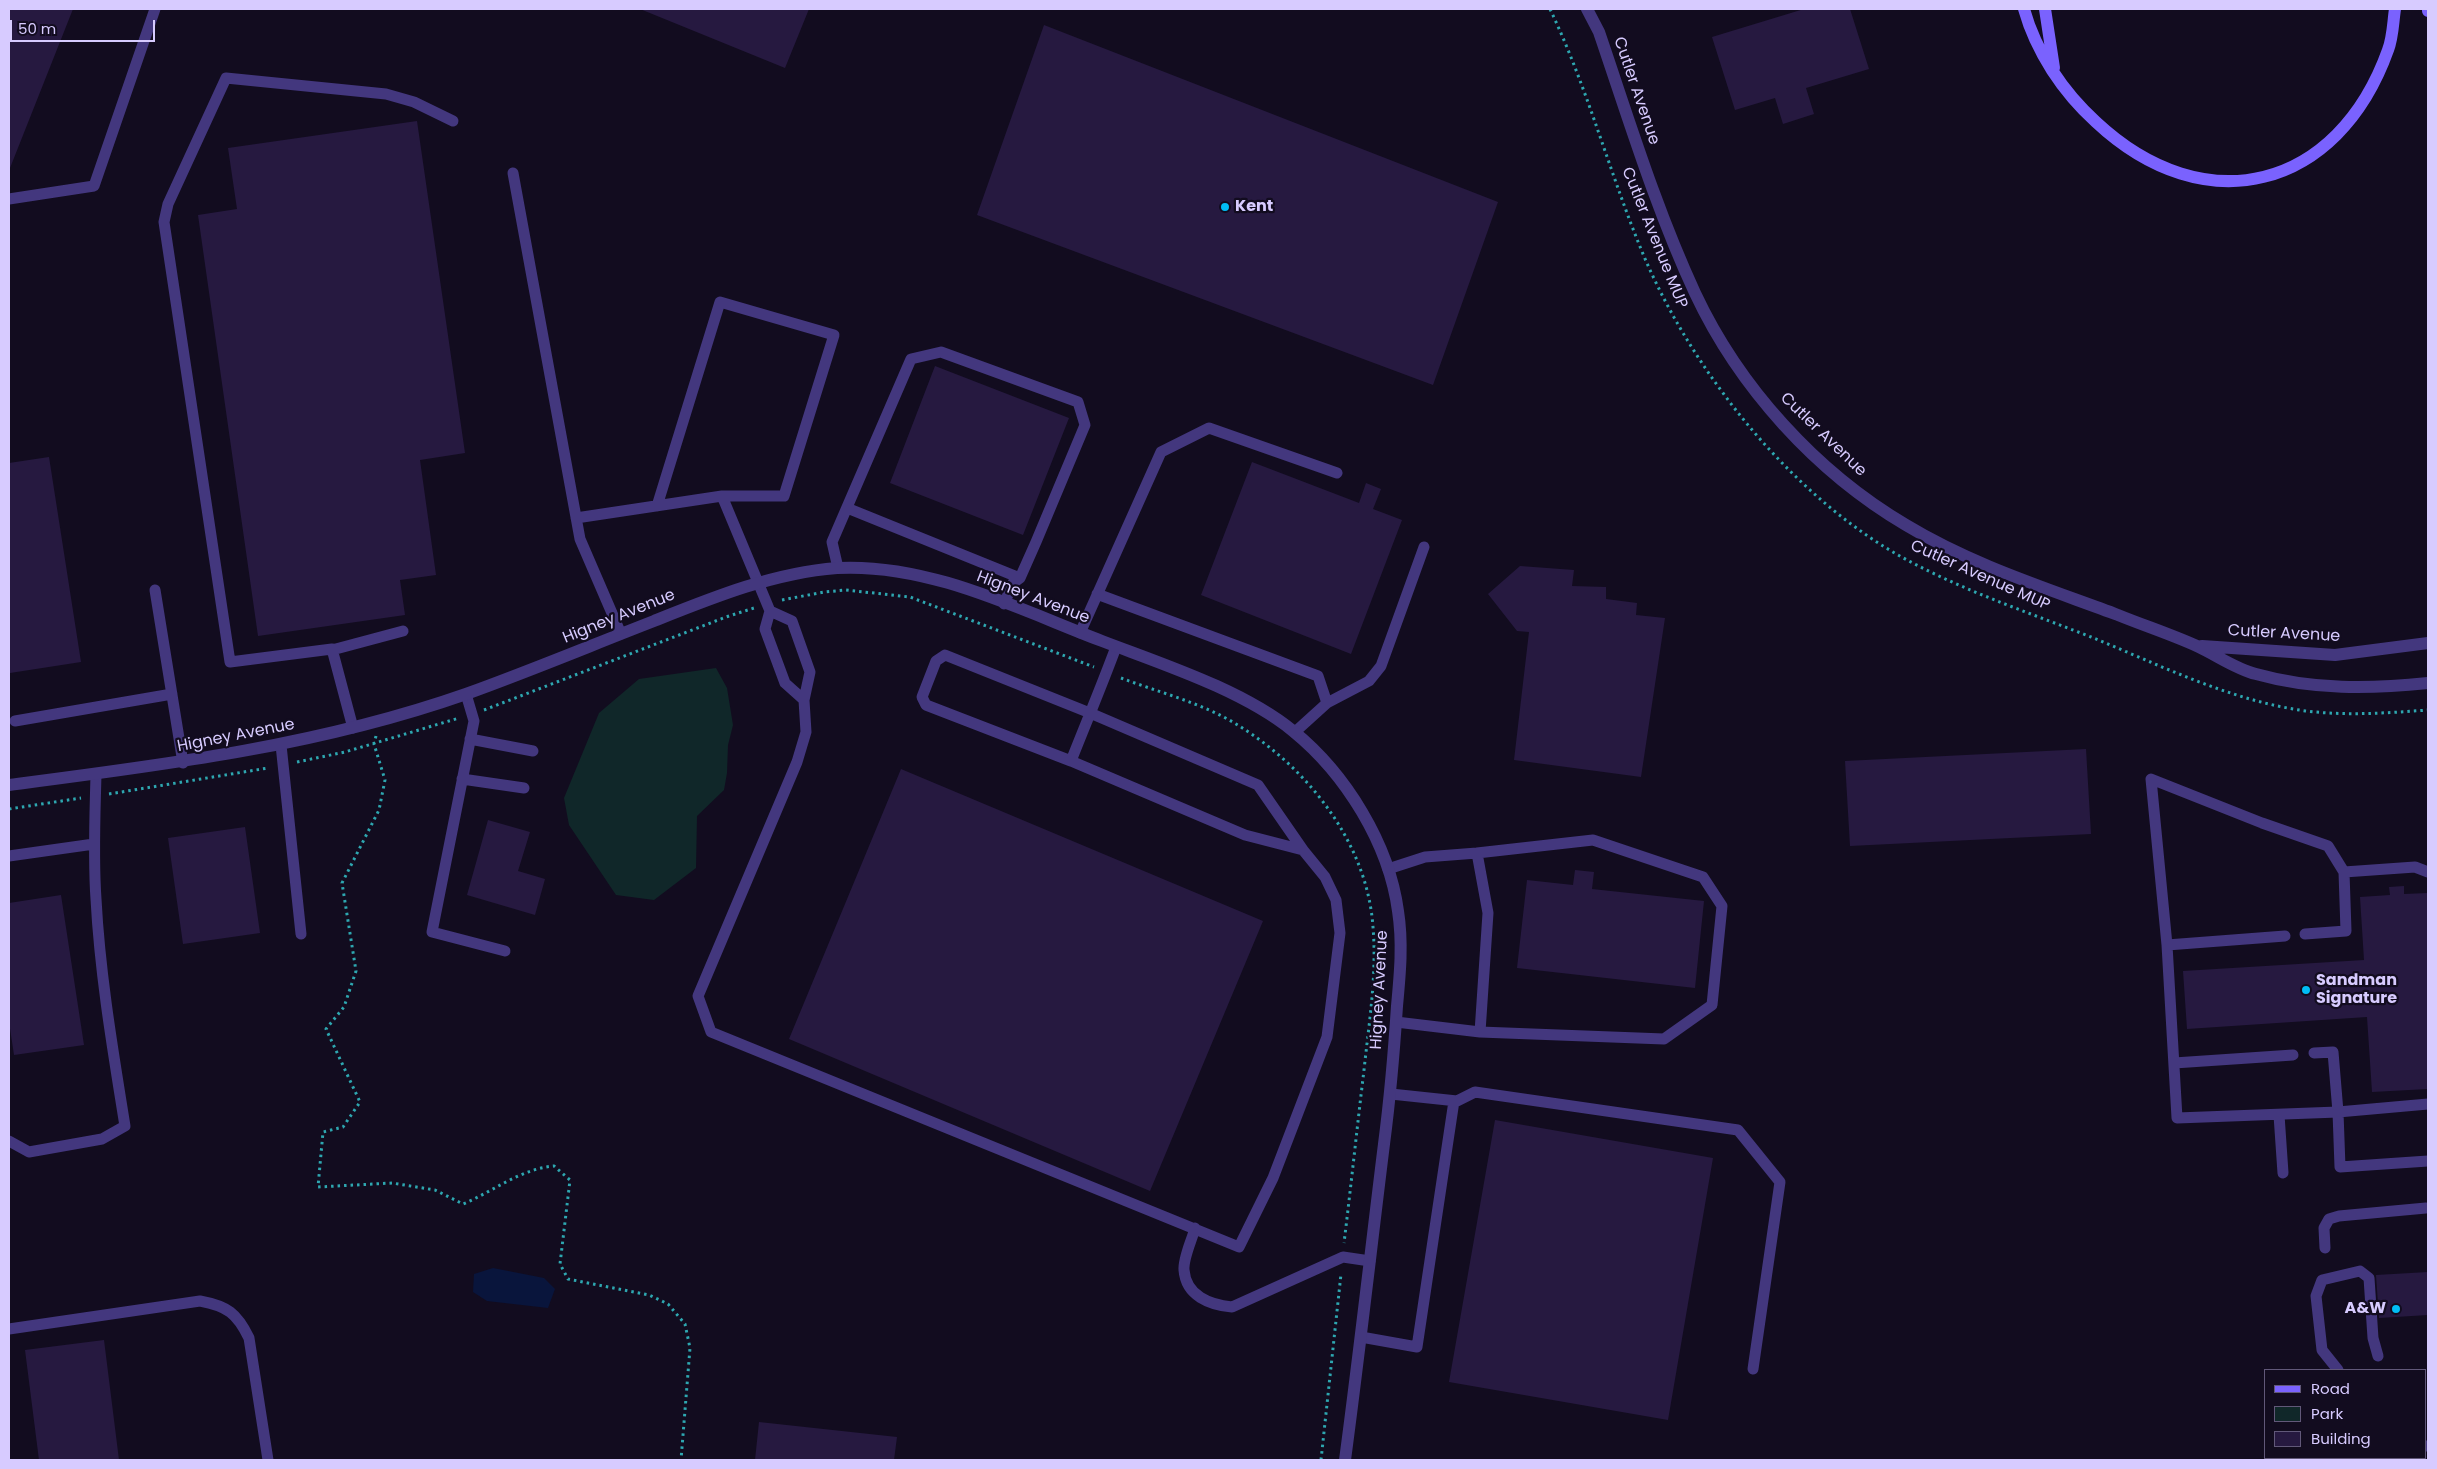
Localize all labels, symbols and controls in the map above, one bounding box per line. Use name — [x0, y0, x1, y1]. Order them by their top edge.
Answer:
scale bar — [12, 10, 158, 42]
text: 50 m — [18, 18, 56, 39]
street label: Cutler Avenue — [1609, 35, 1663, 147]
street label: Cutler Avenue MUP — [1617, 165, 1691, 311]
place label: Kent — [1235, 197, 1273, 217]
marker: Kent — [1219, 201, 1231, 213]
street label: Cutler Avenue — [1776, 389, 1870, 481]
street label: Cutler Avenue MUP — [1907, 537, 2053, 615]
street label: Higney Avenue — [974, 568, 1092, 628]
street label: Higney Avenue — [560, 586, 678, 648]
street label: Cutler Avenue — [2227, 621, 2341, 647]
street label: Higney Avenue — [176, 715, 296, 757]
street label: Higney Avenue — [1367, 930, 1393, 1050]
place label: Sandman Signature — [2316, 971, 2397, 1009]
marker: Sandman Signature — [2300, 984, 2312, 996]
place label: A&W — [2345, 1299, 2386, 1319]
marker: A&W — [2390, 1303, 2402, 1315]
legend — [2264, 1369, 2427, 1459]
text: Road — [2311, 1378, 2350, 1399]
text: Park — [2311, 1403, 2343, 1424]
text: Building — [2311, 1428, 2371, 1449]

